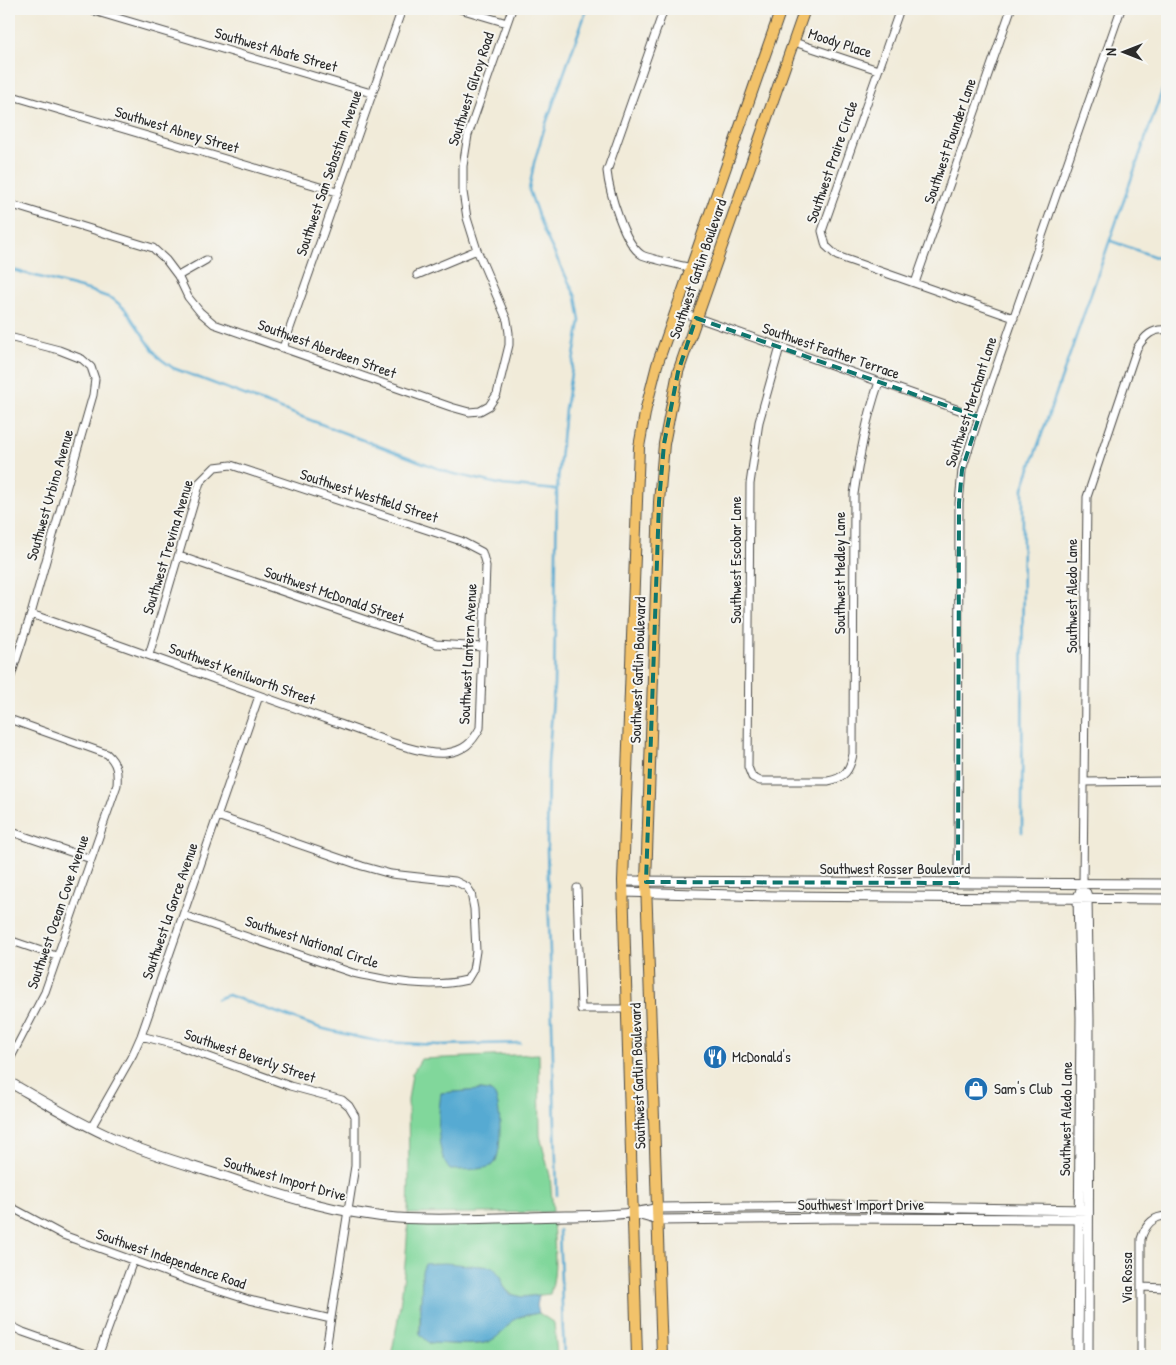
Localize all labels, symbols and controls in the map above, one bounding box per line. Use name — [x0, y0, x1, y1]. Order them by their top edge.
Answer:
street label: Southwest Abate Street — [212, 22, 341, 77]
street label: Moody Place — [806, 22, 875, 63]
north arrow — [1098, 28, 1148, 78]
street label: Southwest Gilroy Road — [442, 29, 499, 148]
text: N — [1101, 48, 1120, 56]
street label: Southwest Flounder Lane — [918, 75, 981, 206]
street label: Southwest San Sebastian Avenue — [290, 87, 367, 259]
street label: Southwest Praire Circle — [801, 98, 862, 226]
street label: Southwest Abney Street — [113, 101, 243, 159]
street label: Southwest Gatlin Boulevard — [664, 196, 731, 342]
street label: Southwest Aberdeen Street — [255, 314, 400, 384]
street label: Southwest Feather Terrace — [760, 317, 903, 384]
street label: Southwest Merchant Lane — [940, 334, 1002, 470]
street label: Southwest Urbino Avenue — [21, 427, 78, 563]
street label: Southwest Westfield Street — [297, 463, 442, 528]
street label: Southwest Trevina Avenue — [137, 477, 198, 617]
street label: Southwest Escobar Lane — [725, 496, 746, 624]
street label: Southwest Medley Lane — [829, 512, 850, 634]
street label: Southwest Aledo Lane — [1061, 539, 1082, 653]
street label: Southwest McDonald Street — [261, 561, 408, 629]
street label: Southwest Lantern Avenue — [453, 583, 482, 725]
street label: Southwest Gatlin Boulevard — [624, 596, 651, 744]
street label: Southwest Kenilworth Street — [166, 637, 319, 710]
street label: Southwest Ocean Cove Avenue — [21, 832, 94, 992]
street label: Southwest la Gorce Avenue — [136, 840, 203, 982]
street label: Southwest Rosser Boulevard — [820, 858, 970, 879]
street label: Southwest National Circle — [243, 910, 382, 973]
street label: Southwest Gatlin Boulevard — [624, 1002, 651, 1150]
street label: Southwest Beverly Street — [182, 1023, 319, 1088]
restaurant icon: McDonald's — [702, 1044, 728, 1070]
place label: McDonald's — [732, 1046, 791, 1067]
street label: Southwest Aledo Lane — [1054, 1062, 1077, 1176]
shop icon: Sam's Club — [963, 1076, 989, 1102]
place label: Sam's Club — [994, 1078, 1053, 1099]
street label: Southwest Import Drive — [221, 1151, 349, 1206]
street label: Southwest Import Drive — [798, 1194, 924, 1215]
street label: Southwest Independence Road — [93, 1223, 249, 1294]
street label: Via Rossa — [1116, 1252, 1137, 1304]

